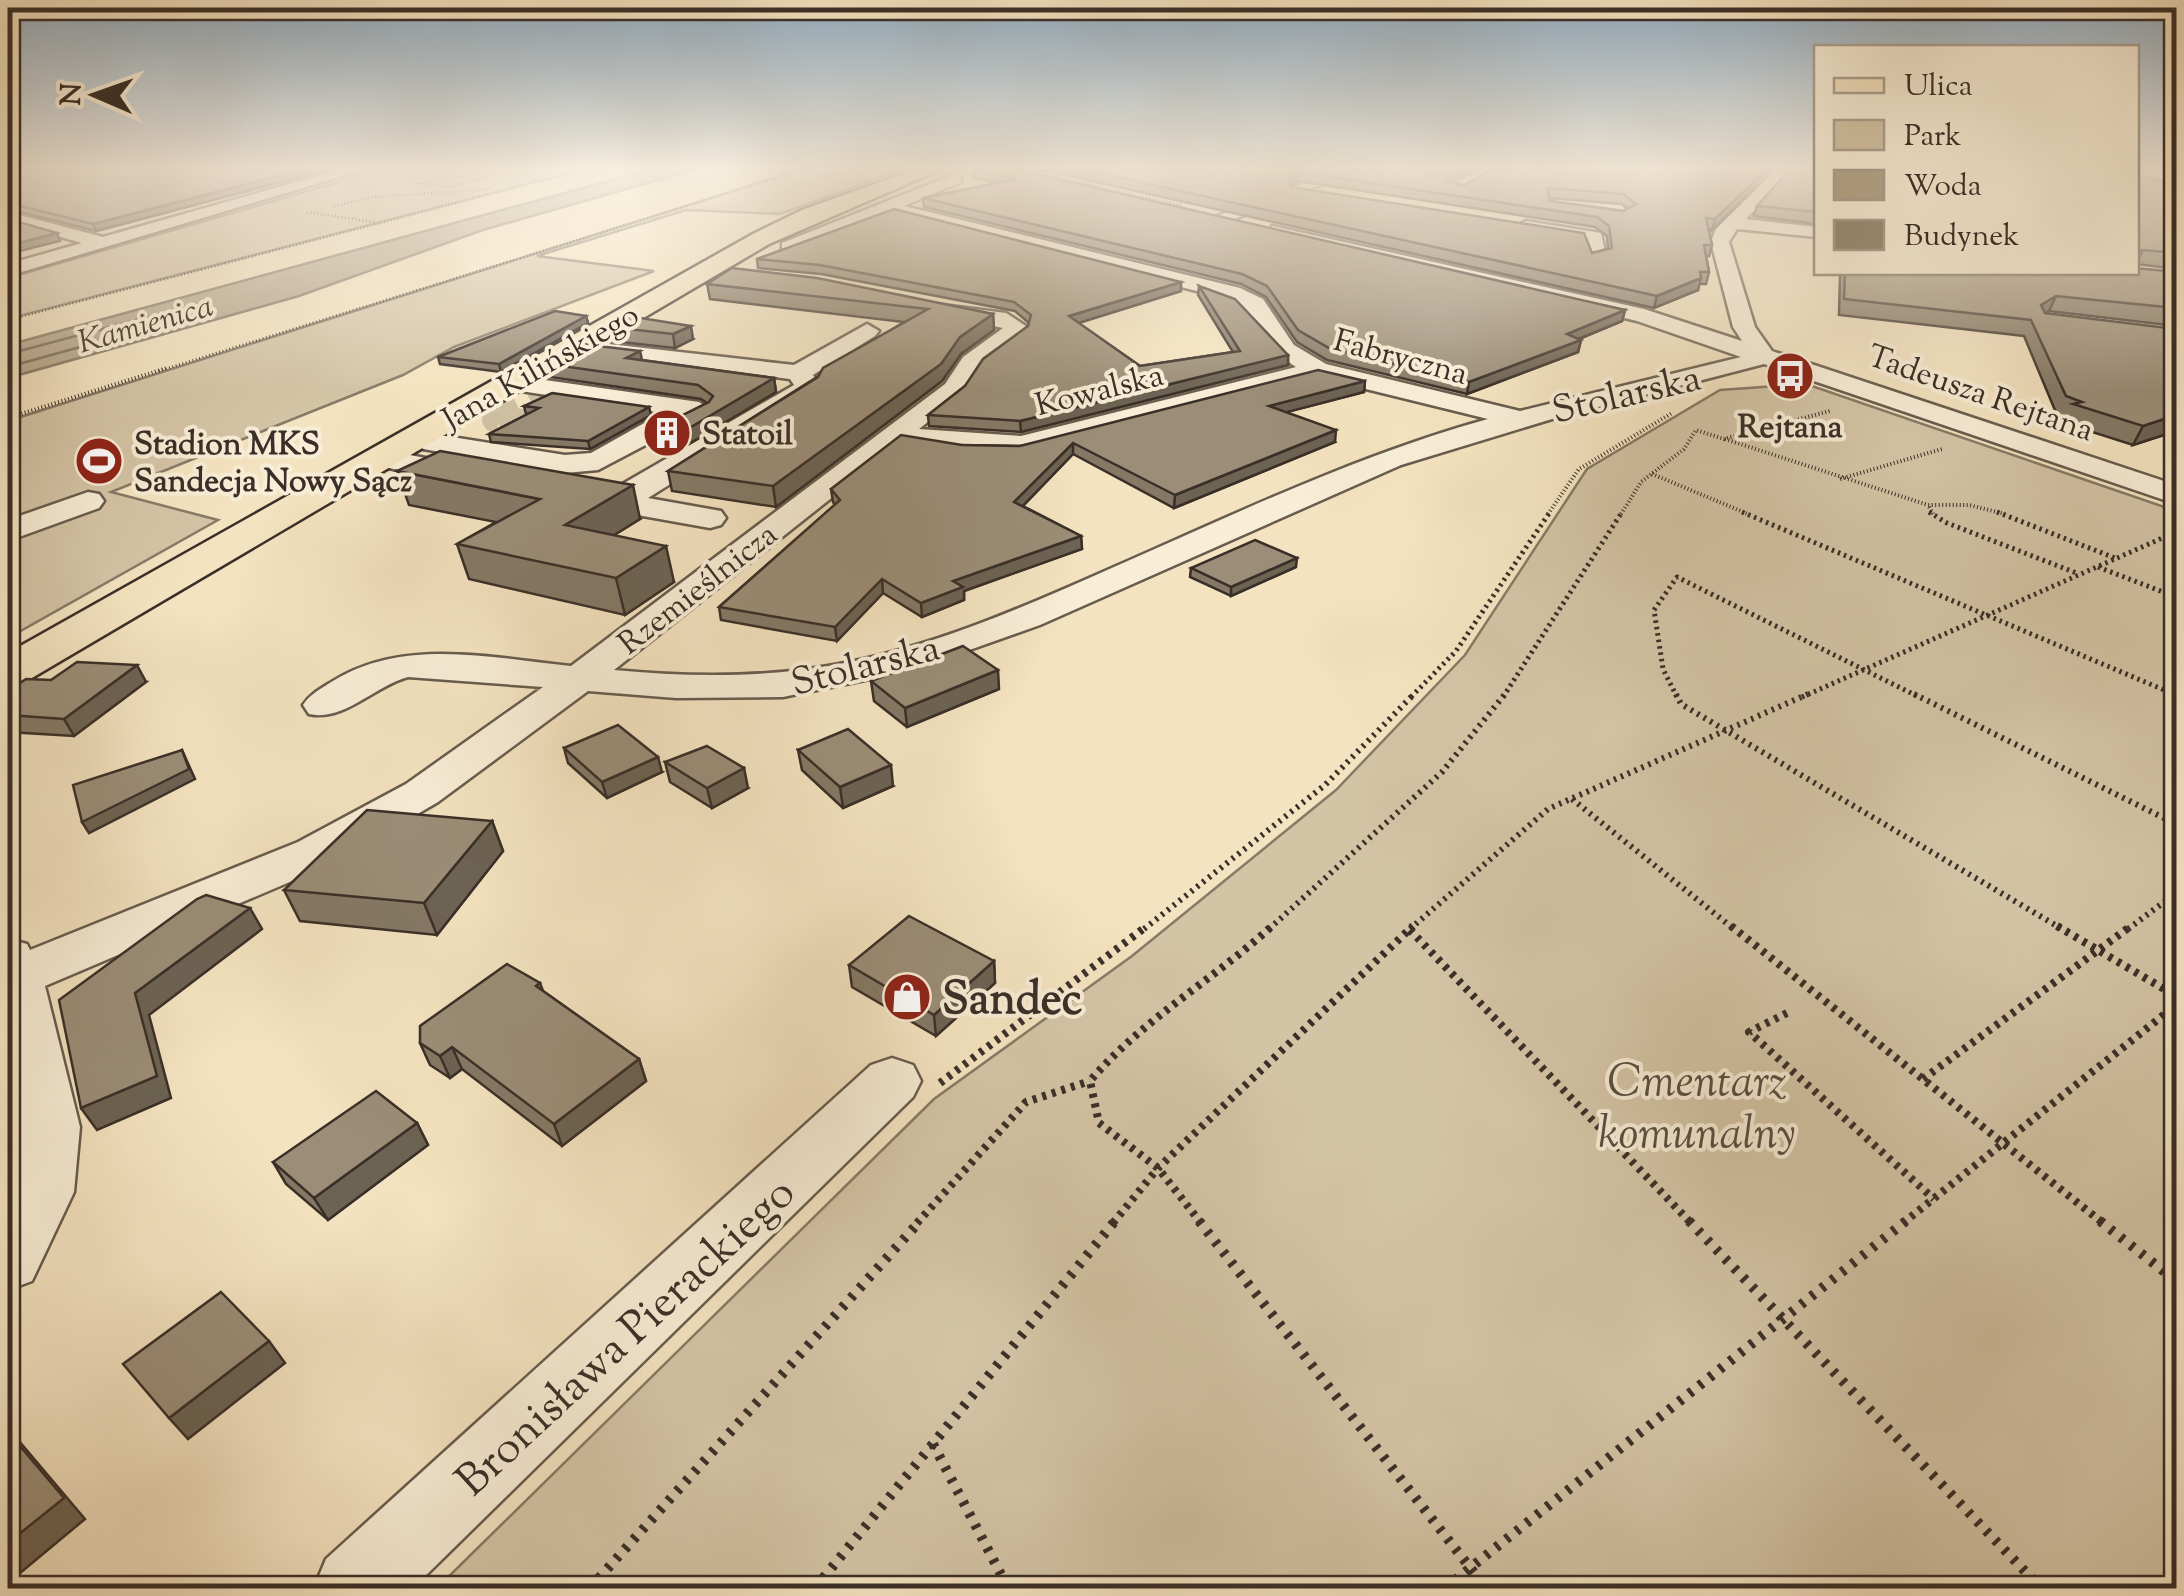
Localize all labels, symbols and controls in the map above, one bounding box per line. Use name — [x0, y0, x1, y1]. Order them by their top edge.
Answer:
north arrow — [45, 45, 145, 145]
legend — [1814, 45, 2139, 275]
text: Ulica — [1904, 66, 1973, 109]
text: N — [53, 82, 93, 106]
text: Park — [1904, 116, 1961, 159]
text: Woda — [1904, 166, 1982, 209]
text: Budynek — [1904, 216, 2019, 259]
water label: Kamienica — [73, 285, 219, 367]
street label: Jana Kilińskiego — [433, 294, 648, 445]
street label: Fabryczna — [1328, 319, 1472, 399]
street label: Tadeusza Rejtana — [1861, 335, 2099, 455]
bus stop icon: Rejtana — [1764, 350, 1816, 402]
street label: Kowalska — [1031, 354, 1169, 430]
street label: Stolarska — [1547, 354, 1707, 440]
place label: Rejtana — [1738, 406, 1843, 452]
building icon: Statoil — [641, 407, 693, 459]
place label: Statoil — [702, 413, 793, 459]
place label: Stadion MKS Sandecja Nowy Sącz — [134, 423, 412, 506]
sports icon: Stadion MKS Sandecja Nowy Sącz — [73, 435, 125, 487]
street label: Rzemieślnicza — [609, 513, 788, 667]
street label: Stolarska — [786, 623, 946, 712]
place label: Sandec — [942, 970, 1082, 1035]
shop icon: Sandec — [881, 971, 933, 1023]
park label: Cmentarz komunalny — [1598, 1052, 1796, 1169]
street label: Bronisława Pierackiego — [443, 1164, 812, 1514]

